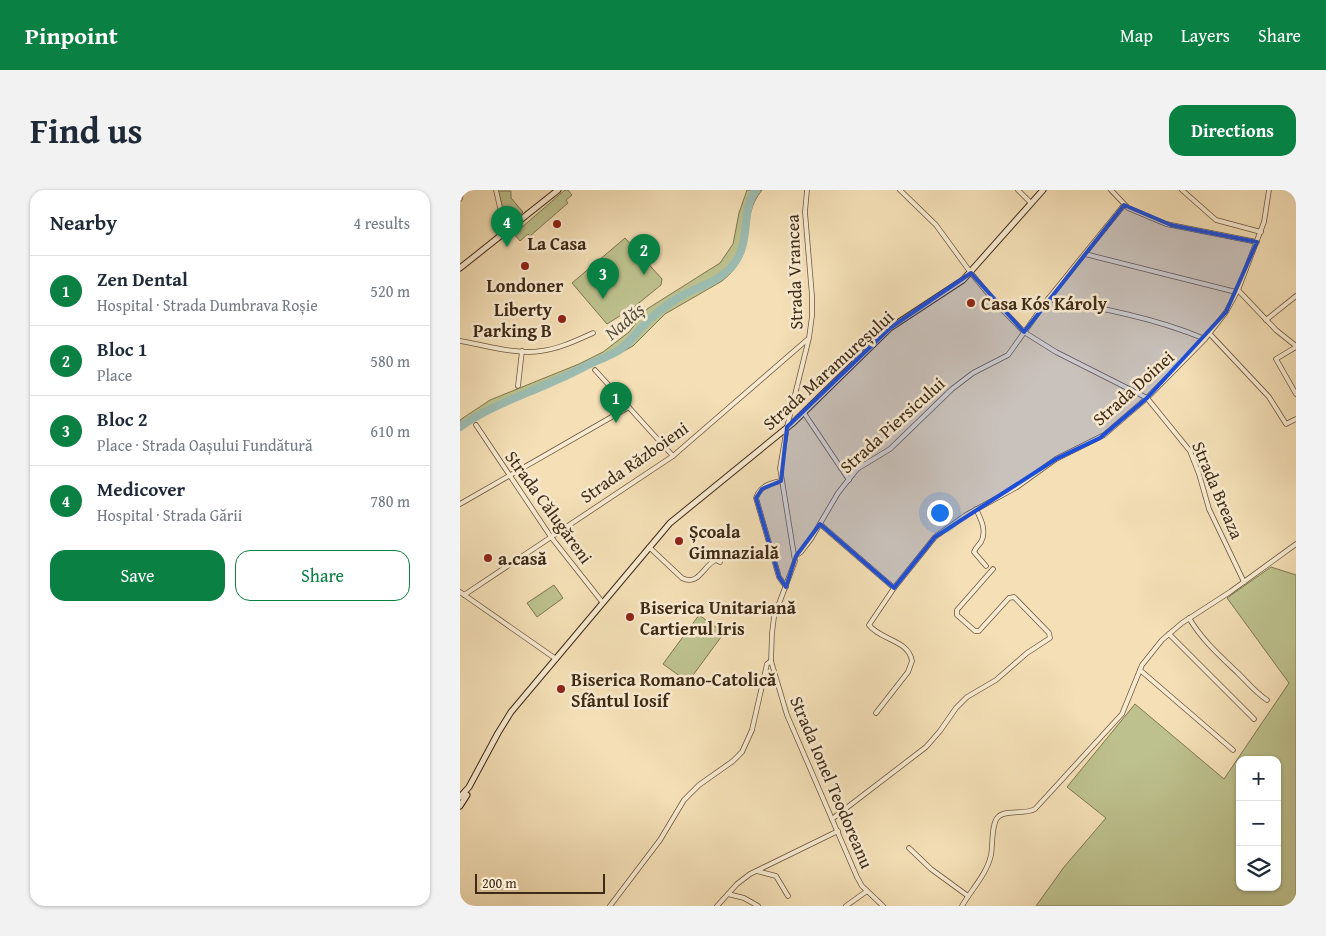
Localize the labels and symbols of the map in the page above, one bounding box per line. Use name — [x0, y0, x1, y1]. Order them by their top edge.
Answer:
pin: 4 — [491, 206, 523, 247]
street label: Strada Vrancea — [778, 213, 810, 330]
marker: La Casa — [551, 218, 563, 230]
place label: La Casa — [528, 230, 587, 257]
pin: 2 — [628, 234, 660, 275]
pin: 3 — [587, 258, 619, 299]
marker: Londoner — [519, 260, 531, 272]
place label: Londoner — [486, 272, 564, 299]
place label: Casa Kós Károly — [981, 290, 1108, 317]
place label: Liberty Parking B — [473, 296, 553, 344]
water label: Nadăș — [597, 296, 650, 347]
marker: Casa Kós Károly — [965, 297, 977, 309]
street label: Strada Maramureșului — [756, 304, 900, 436]
marker: Liberty Parking B — [556, 313, 568, 325]
street label: Strada Doinei — [1086, 344, 1180, 432]
street label: Strada Piersicului — [833, 370, 951, 480]
pin: 1 — [600, 382, 632, 423]
street label: Strada Războieni — [574, 415, 694, 509]
street label: Strada Breaza — [1185, 437, 1251, 543]
street label: Strada Călugăreni — [499, 445, 599, 569]
your location — [927, 500, 953, 526]
place label: Școala Gimnazială — [689, 518, 780, 566]
marker: Școala Gimnazială — [673, 535, 685, 547]
place label: a.casă — [498, 545, 548, 572]
marker: a.casă — [482, 552, 494, 564]
place label: Biserica Unitariană Cartierul Iris — [640, 594, 797, 642]
marker: Biserica Unitariană Cartierul Iris — [624, 611, 636, 623]
place label: Biserica Romano-Catolică Sfântul Iosif — [571, 666, 777, 714]
marker: Biserica Romano-Catolică Sfântul Iosif — [555, 683, 567, 695]
street label: Strada Ionel Teodoreanu — [783, 692, 881, 873]
scale bar — [475, 871, 605, 894]

